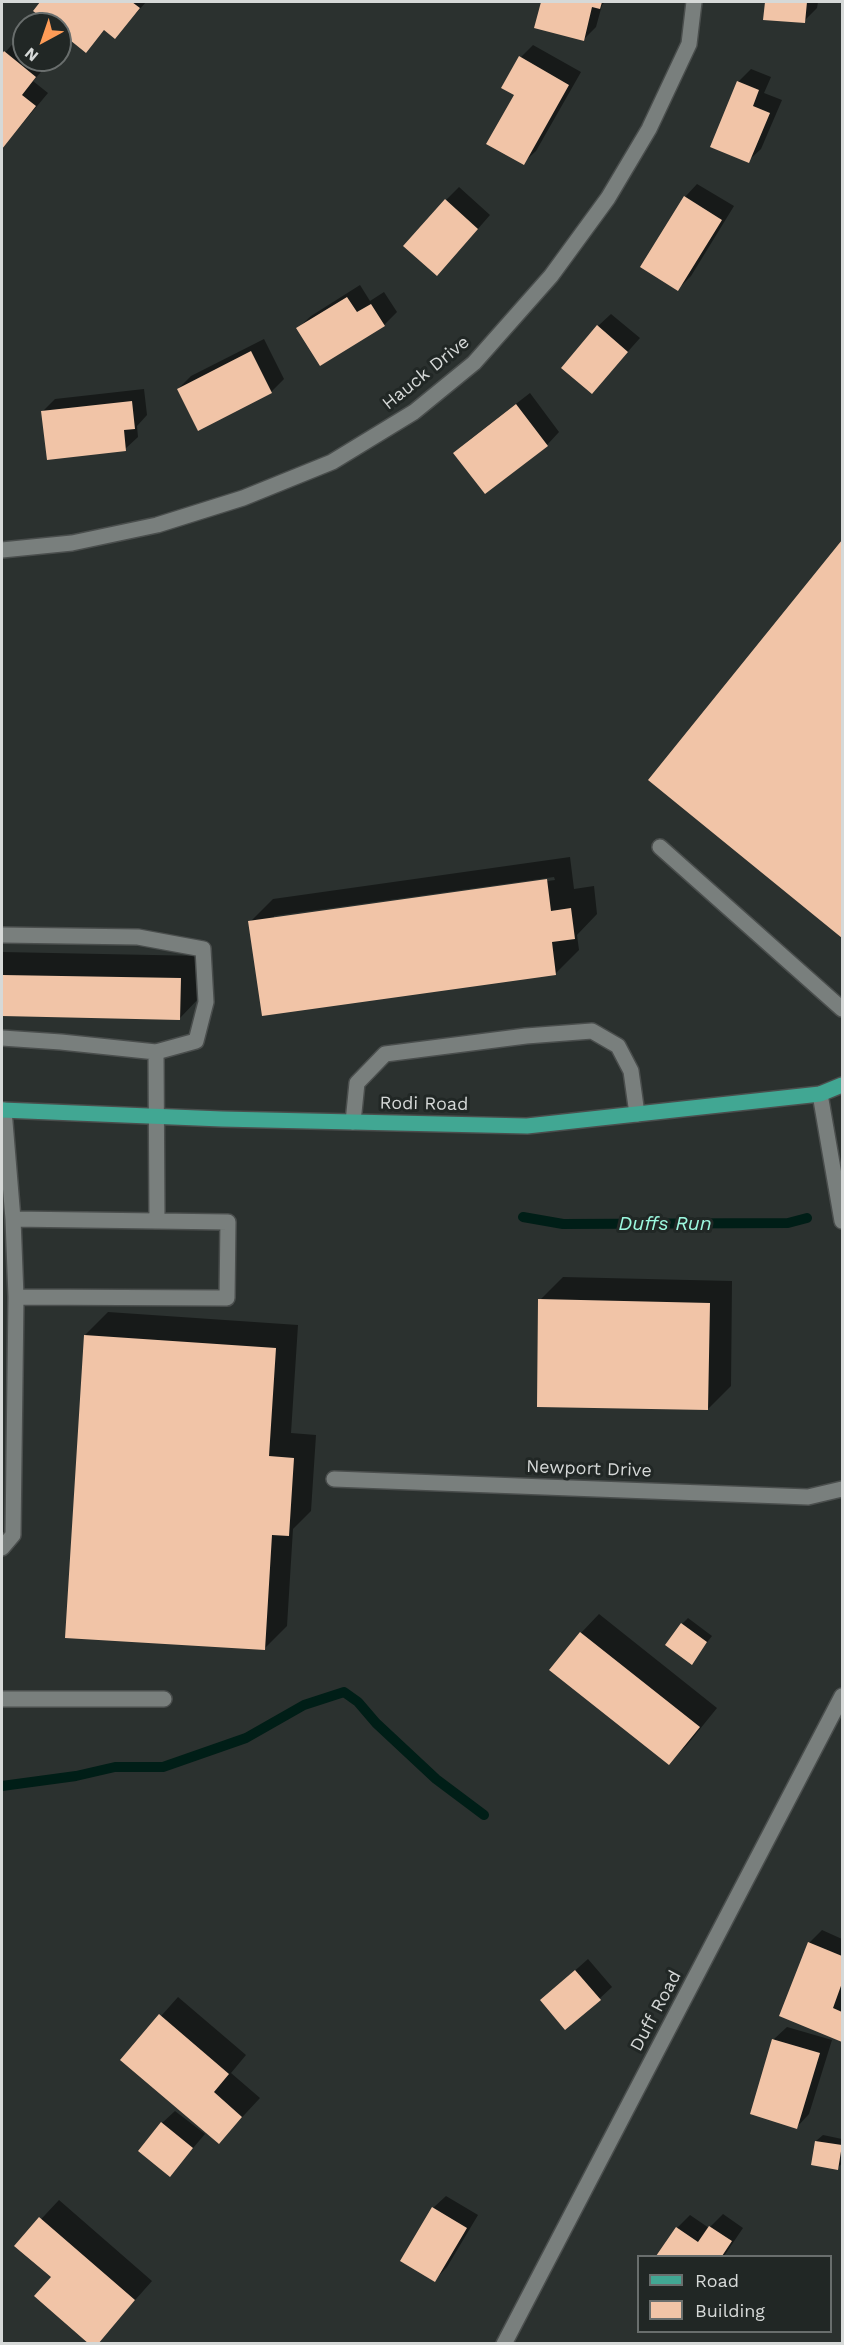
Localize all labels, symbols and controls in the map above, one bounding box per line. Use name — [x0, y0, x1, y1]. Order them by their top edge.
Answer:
north arrow — [12, 12, 72, 72]
text: N — [21, 44, 42, 66]
street label: Hauck Drive — [378, 331, 474, 415]
street label: Rodi Road — [380, 1092, 468, 1116]
water label: Duffs Run — [618, 1212, 712, 1236]
street label: Newport Drive — [526, 1456, 652, 1482]
street label: Duff Road — [626, 1967, 686, 2055]
legend — [637, 2255, 832, 2333]
text: Road — [695, 2270, 739, 2291]
text: Building — [695, 2300, 765, 2321]

